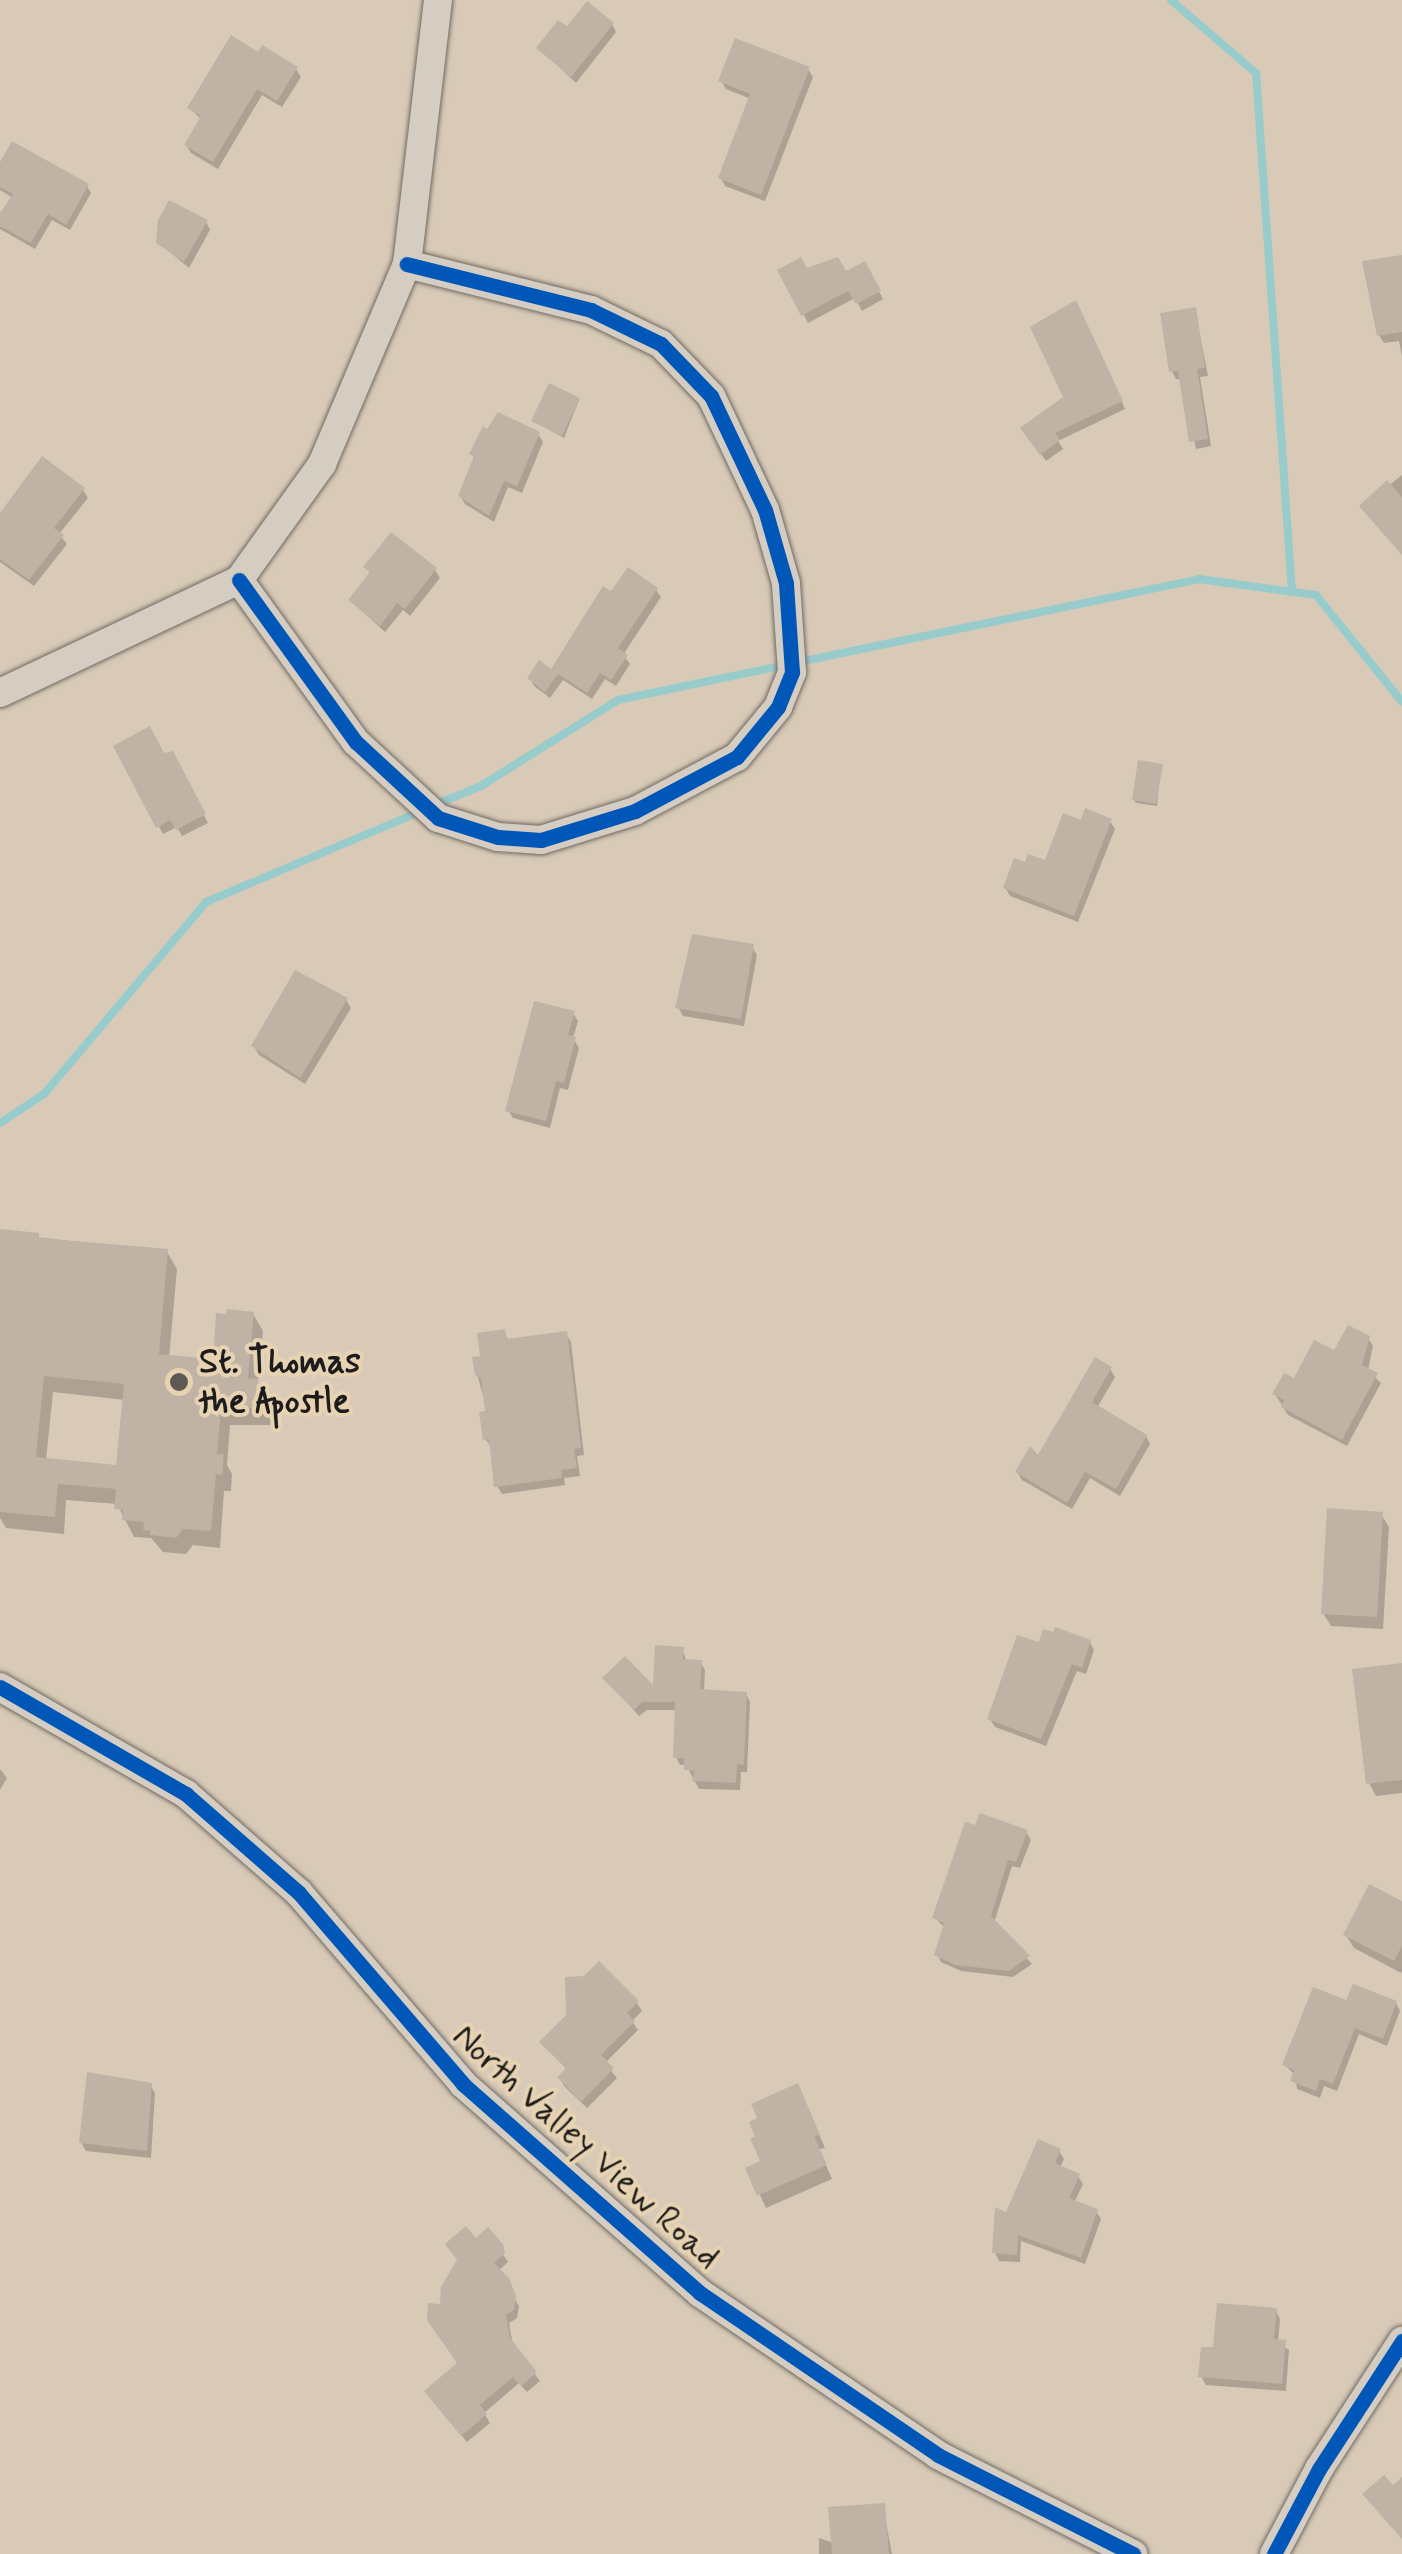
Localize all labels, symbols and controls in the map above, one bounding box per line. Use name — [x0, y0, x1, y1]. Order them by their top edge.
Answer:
place label: St. Thomas the Apostle — [199, 1341, 361, 1423]
marker: St. Thomas the Apostle — [168, 1371, 190, 1393]
street label: North Valley View Road — [447, 2019, 725, 2275]

